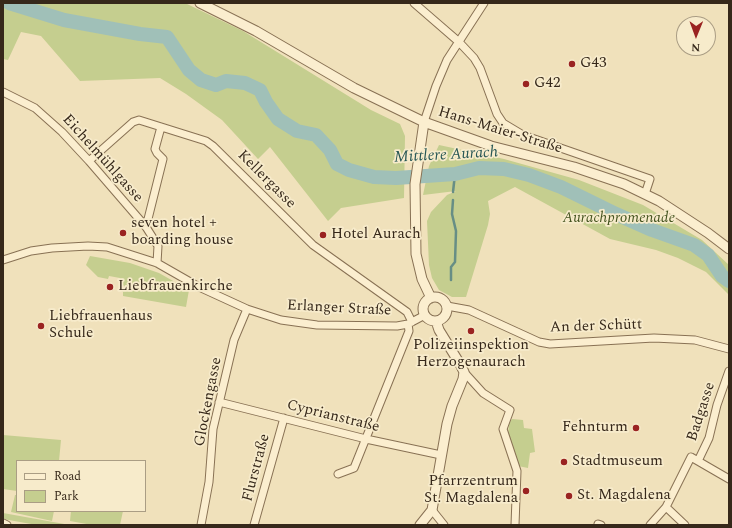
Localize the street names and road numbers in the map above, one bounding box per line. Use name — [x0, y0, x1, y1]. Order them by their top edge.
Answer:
street label: Hans-Maier-Straße — [436, 104, 564, 158]
street label: Eichelmühlgasse — [58, 111, 146, 207]
street label: Kellergasse — [233, 147, 299, 213]
street label: Erlanger Straße — [286, 297, 392, 321]
street label: An der Schütt — [550, 316, 642, 338]
street label: Glockengasse — [192, 356, 226, 448]
street label: Badgasse — [684, 380, 720, 444]
street label: Cyprianstraße — [285, 397, 381, 437]
street label: Flurstraße — [239, 432, 275, 504]

